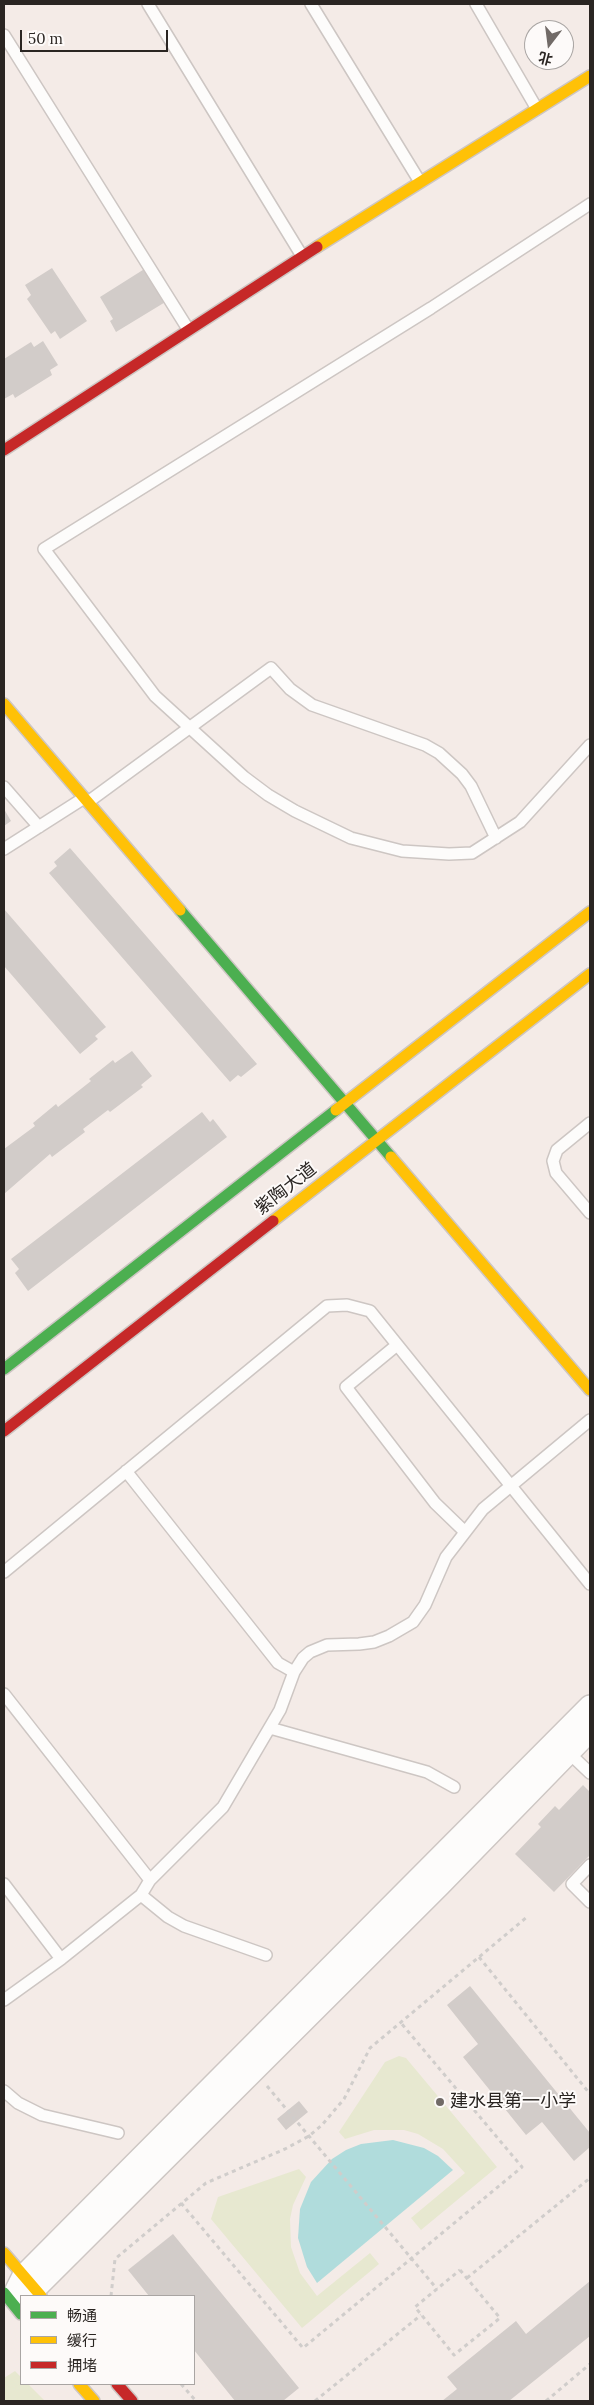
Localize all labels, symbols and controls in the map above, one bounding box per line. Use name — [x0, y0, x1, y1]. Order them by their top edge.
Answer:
scale bar — [22, 20, 170, 52]
north arrow — [524, 20, 574, 70]
text: 50 m — [28, 29, 63, 48]
text: 北 — [536, 48, 554, 69]
street label: 紫陶大道 — [251, 1158, 321, 1220]
place label: 建水县第一小学 — [450, 2091, 576, 2113]
marker: 建水县第一小学 — [434, 2096, 446, 2108]
legend — [20, 2295, 195, 2385]
text: 畅通 — [67, 2306, 97, 2325]
text: 缓行 — [67, 2331, 97, 2350]
text: 拥堵 — [67, 2356, 97, 2375]

